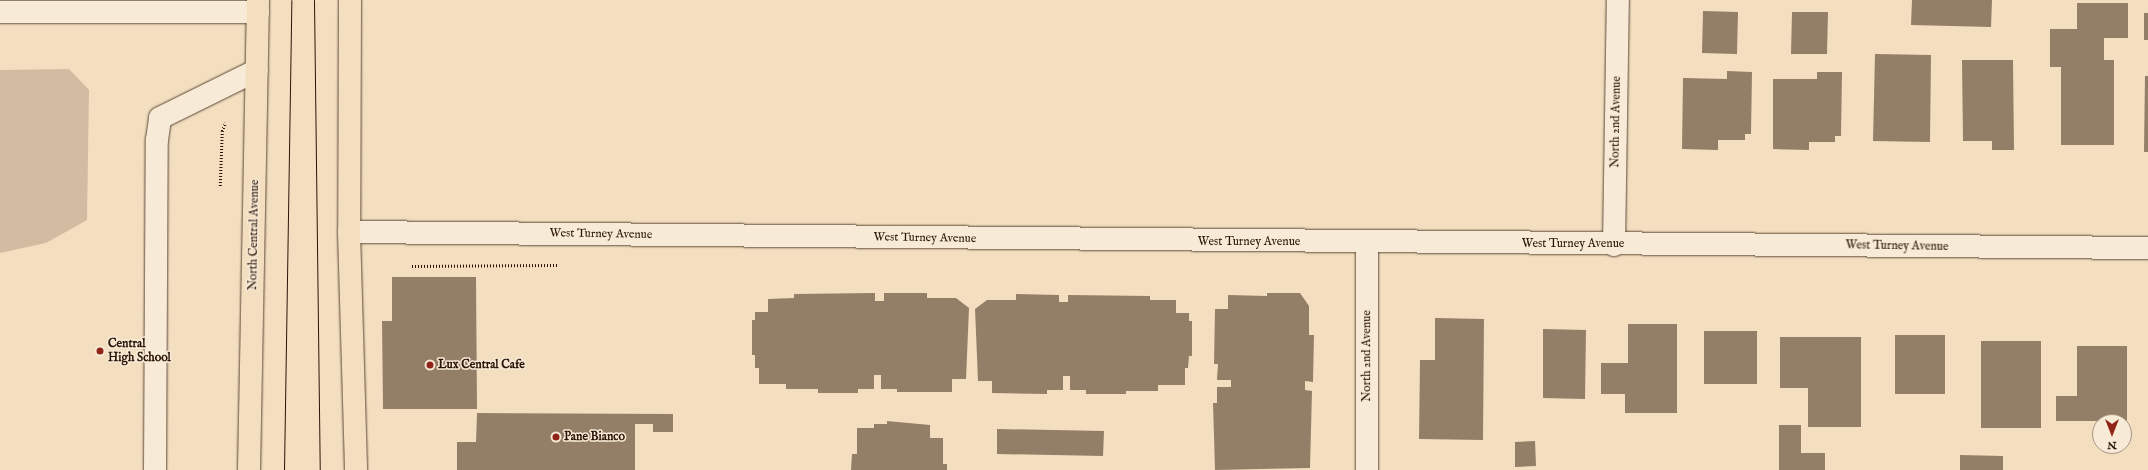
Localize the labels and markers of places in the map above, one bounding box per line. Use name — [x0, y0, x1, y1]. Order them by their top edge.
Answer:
place label: Central High School — [108, 337, 171, 365]
marker: Central High School — [95, 346, 105, 356]
place label: Lux Central Cafe — [438, 358, 525, 372]
marker: Lux Central Cafe — [425, 360, 435, 370]
place label: Pane Bianco — [564, 430, 625, 444]
marker: Pane Bianco — [551, 432, 561, 442]

